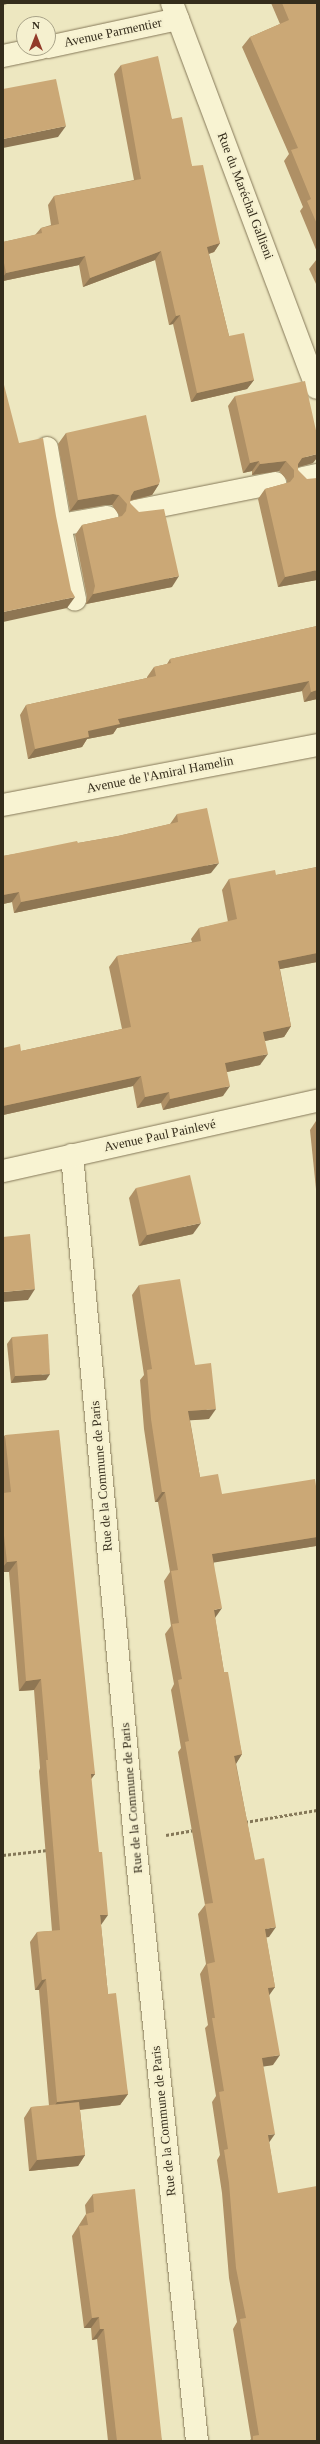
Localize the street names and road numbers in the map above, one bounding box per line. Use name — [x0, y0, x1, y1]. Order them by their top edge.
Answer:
street label: Avenue Parmentier — [63, 15, 163, 51]
street label: Rue du Maréchal Gallieni — [214, 130, 276, 262]
street label: Avenue de l'Amiral Hamelin — [85, 753, 235, 797]
street label: Avenue Paul Painlevé — [103, 1117, 217, 1155]
street label: Rue de la Commune de Paris — [88, 1400, 116, 1552]
street label: Rue de la Commune de Paris — [118, 1722, 146, 1874]
street label: Rue de la Commune de Paris — [148, 2045, 180, 2197]

